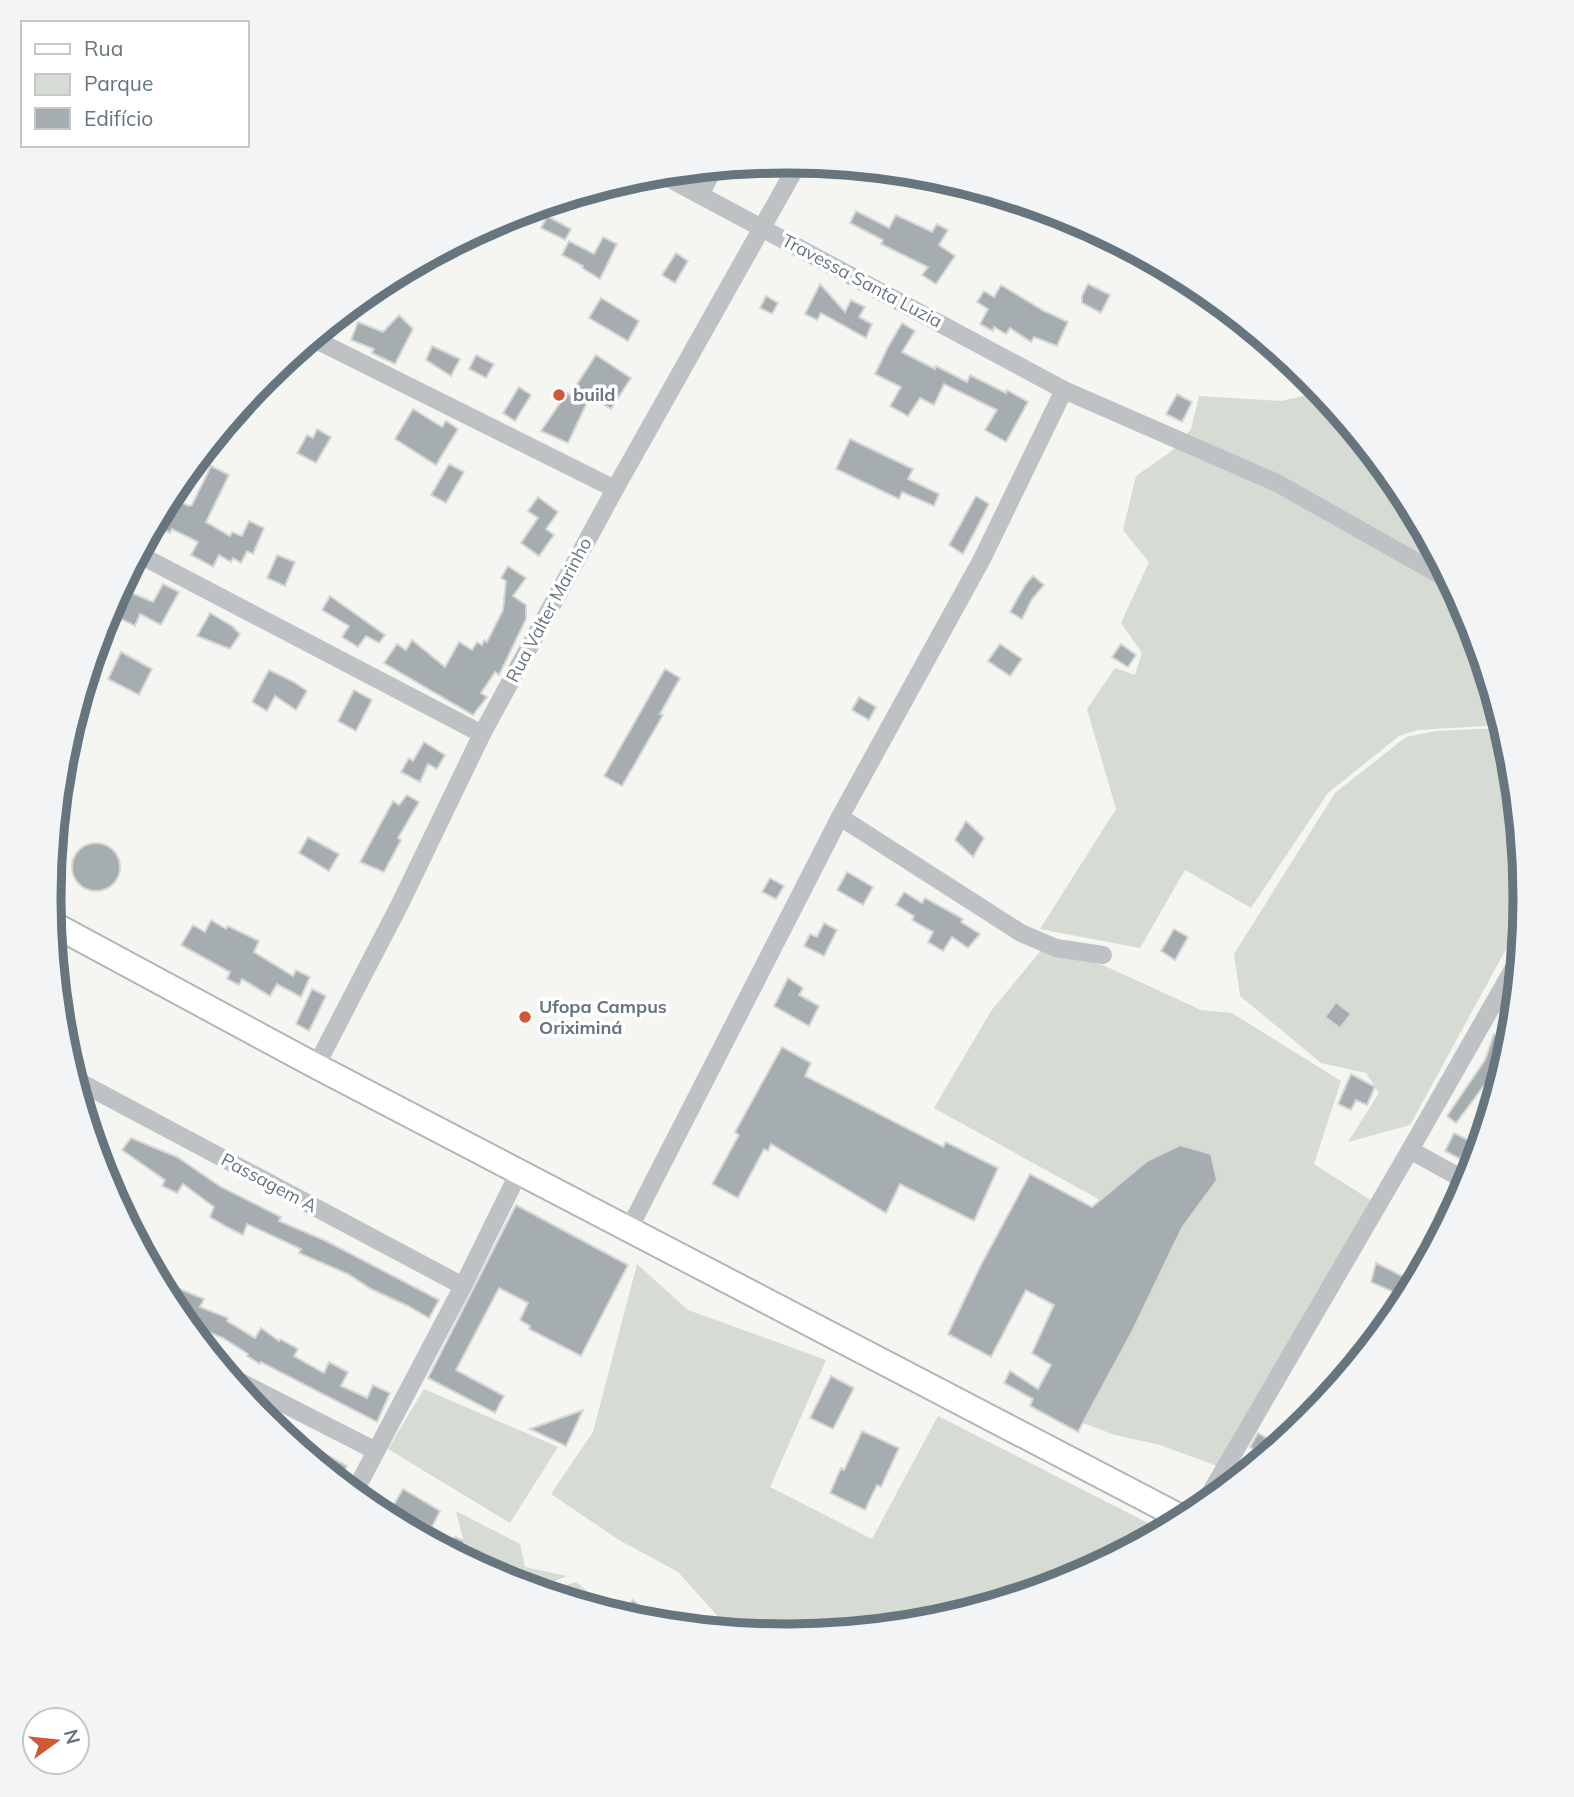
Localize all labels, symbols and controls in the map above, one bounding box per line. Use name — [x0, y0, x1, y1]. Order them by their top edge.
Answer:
legend — [21, 21, 248, 147]
text: Rua — [84, 35, 123, 61]
text: Parque — [84, 70, 153, 96]
text: Edifício — [84, 105, 153, 131]
street label: Travessa Santa Luzia — [778, 229, 946, 333]
place label: build — [573, 383, 615, 406]
marker: build — [551, 387, 567, 403]
street label: Rua Valter Marinho — [501, 533, 596, 686]
place label: Ufopa Campus Oriximiná — [539, 995, 667, 1039]
marker: Ufopa Campus Oriximiná — [517, 1009, 533, 1025]
street label: Passagem A — [217, 1148, 321, 1217]
north arrow — [21, 1706, 91, 1776]
text: N — [59, 1727, 86, 1747]

